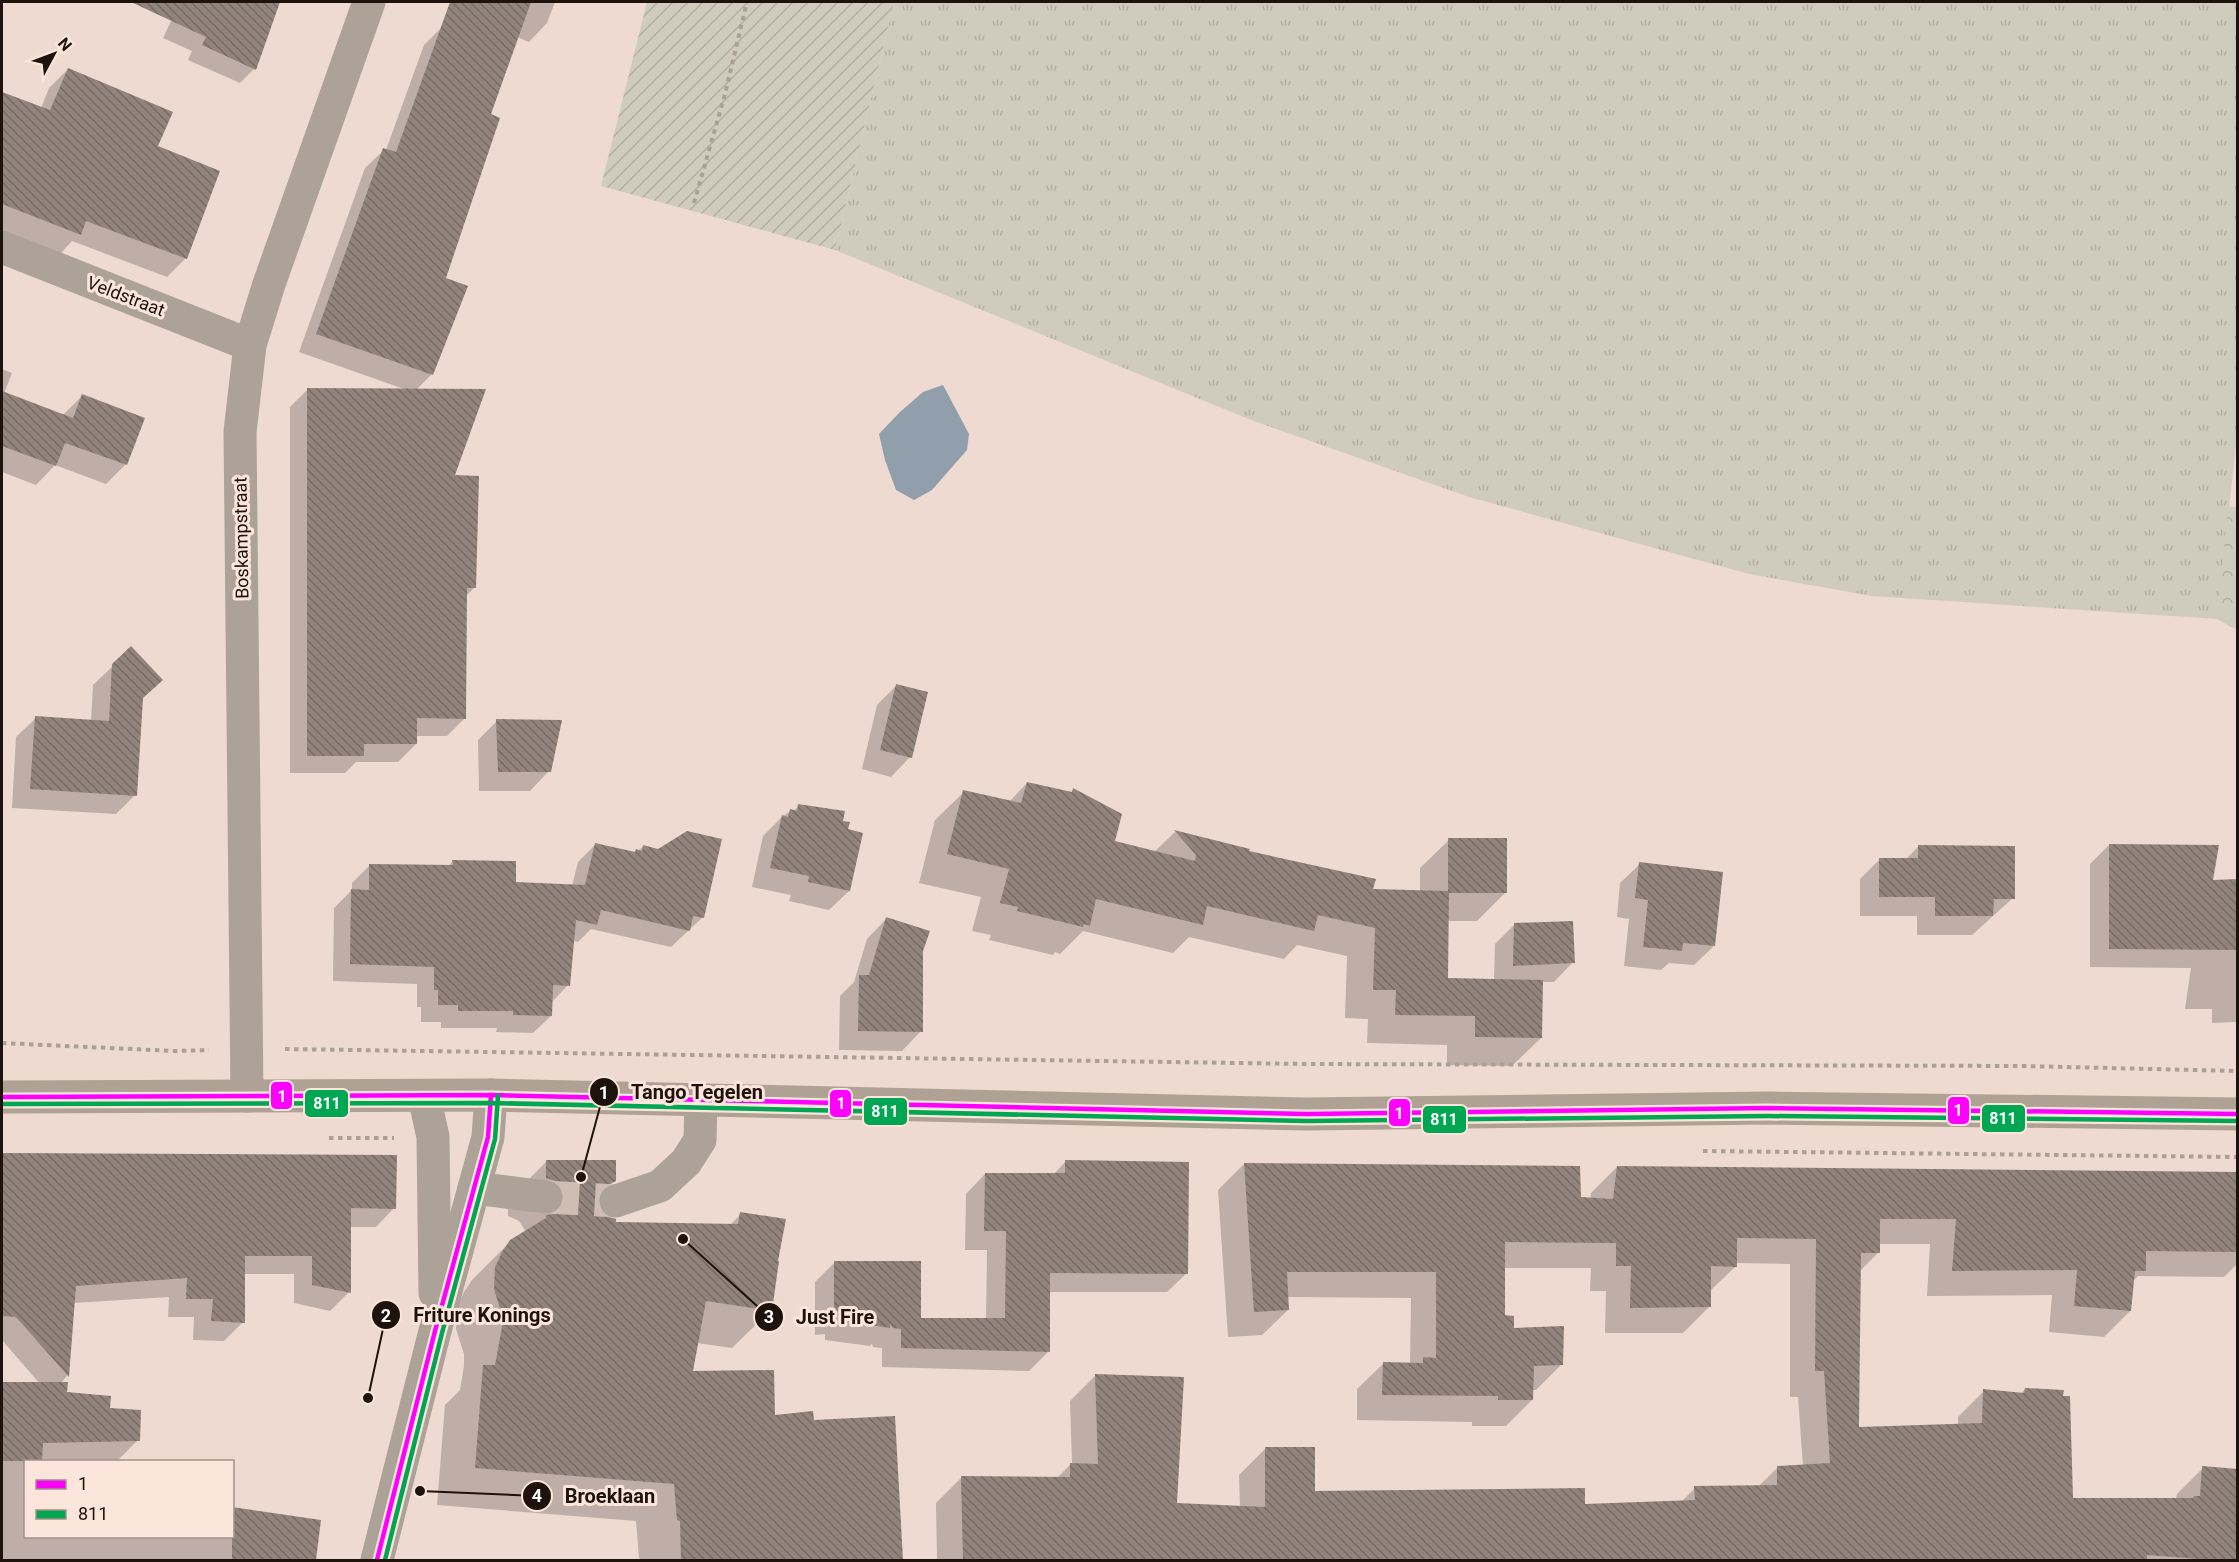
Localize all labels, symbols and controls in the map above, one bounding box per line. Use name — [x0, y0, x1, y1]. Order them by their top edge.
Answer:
north arrow — [24, 24, 84, 84]
text: N — [54, 34, 76, 55]
street label: Veldstraat — [84, 272, 168, 320]
street label: Boskampstraat — [229, 477, 253, 599]
callout: Tango Tegelen — [589, 1073, 775, 1111]
text: Tango Tegelen — [631, 1080, 763, 1104]
line badge: 1 — [270, 1081, 293, 1110]
text: 1 — [599, 1082, 609, 1103]
text: 1 — [277, 1087, 287, 1106]
line badge: 811 — [304, 1089, 349, 1118]
line badge: 1 — [829, 1089, 852, 1118]
text: 811 — [313, 1094, 341, 1113]
text: 1 — [836, 1094, 846, 1113]
line badge: 1 — [1947, 1096, 1970, 1125]
line badge: 811 — [863, 1097, 908, 1126]
line badge: 1 — [1388, 1098, 1411, 1127]
text: 1 — [1953, 1101, 1963, 1120]
text: 811 — [871, 1102, 899, 1121]
text: 1 — [1394, 1104, 1404, 1123]
line badge: 811 — [1981, 1104, 2026, 1133]
line badge: 811 — [1422, 1105, 1467, 1134]
text: 811 — [1989, 1109, 2017, 1128]
text: 811 — [1430, 1110, 1458, 1129]
callout: Friture Konings — [371, 1296, 563, 1334]
callout: Just Fire — [754, 1298, 887, 1336]
text: Friture Konings — [413, 1303, 551, 1327]
text: 2 — [381, 1305, 391, 1326]
text: Just Fire — [796, 1305, 874, 1329]
text: 3 — [764, 1306, 774, 1327]
legend — [24, 1460, 234, 1538]
text: 1 — [78, 1473, 88, 1494]
callout: Broeklaan — [522, 1477, 667, 1515]
text: Broeklaan — [565, 1484, 655, 1508]
text: 4 — [532, 1485, 542, 1506]
text: 811 — [78, 1503, 108, 1524]

